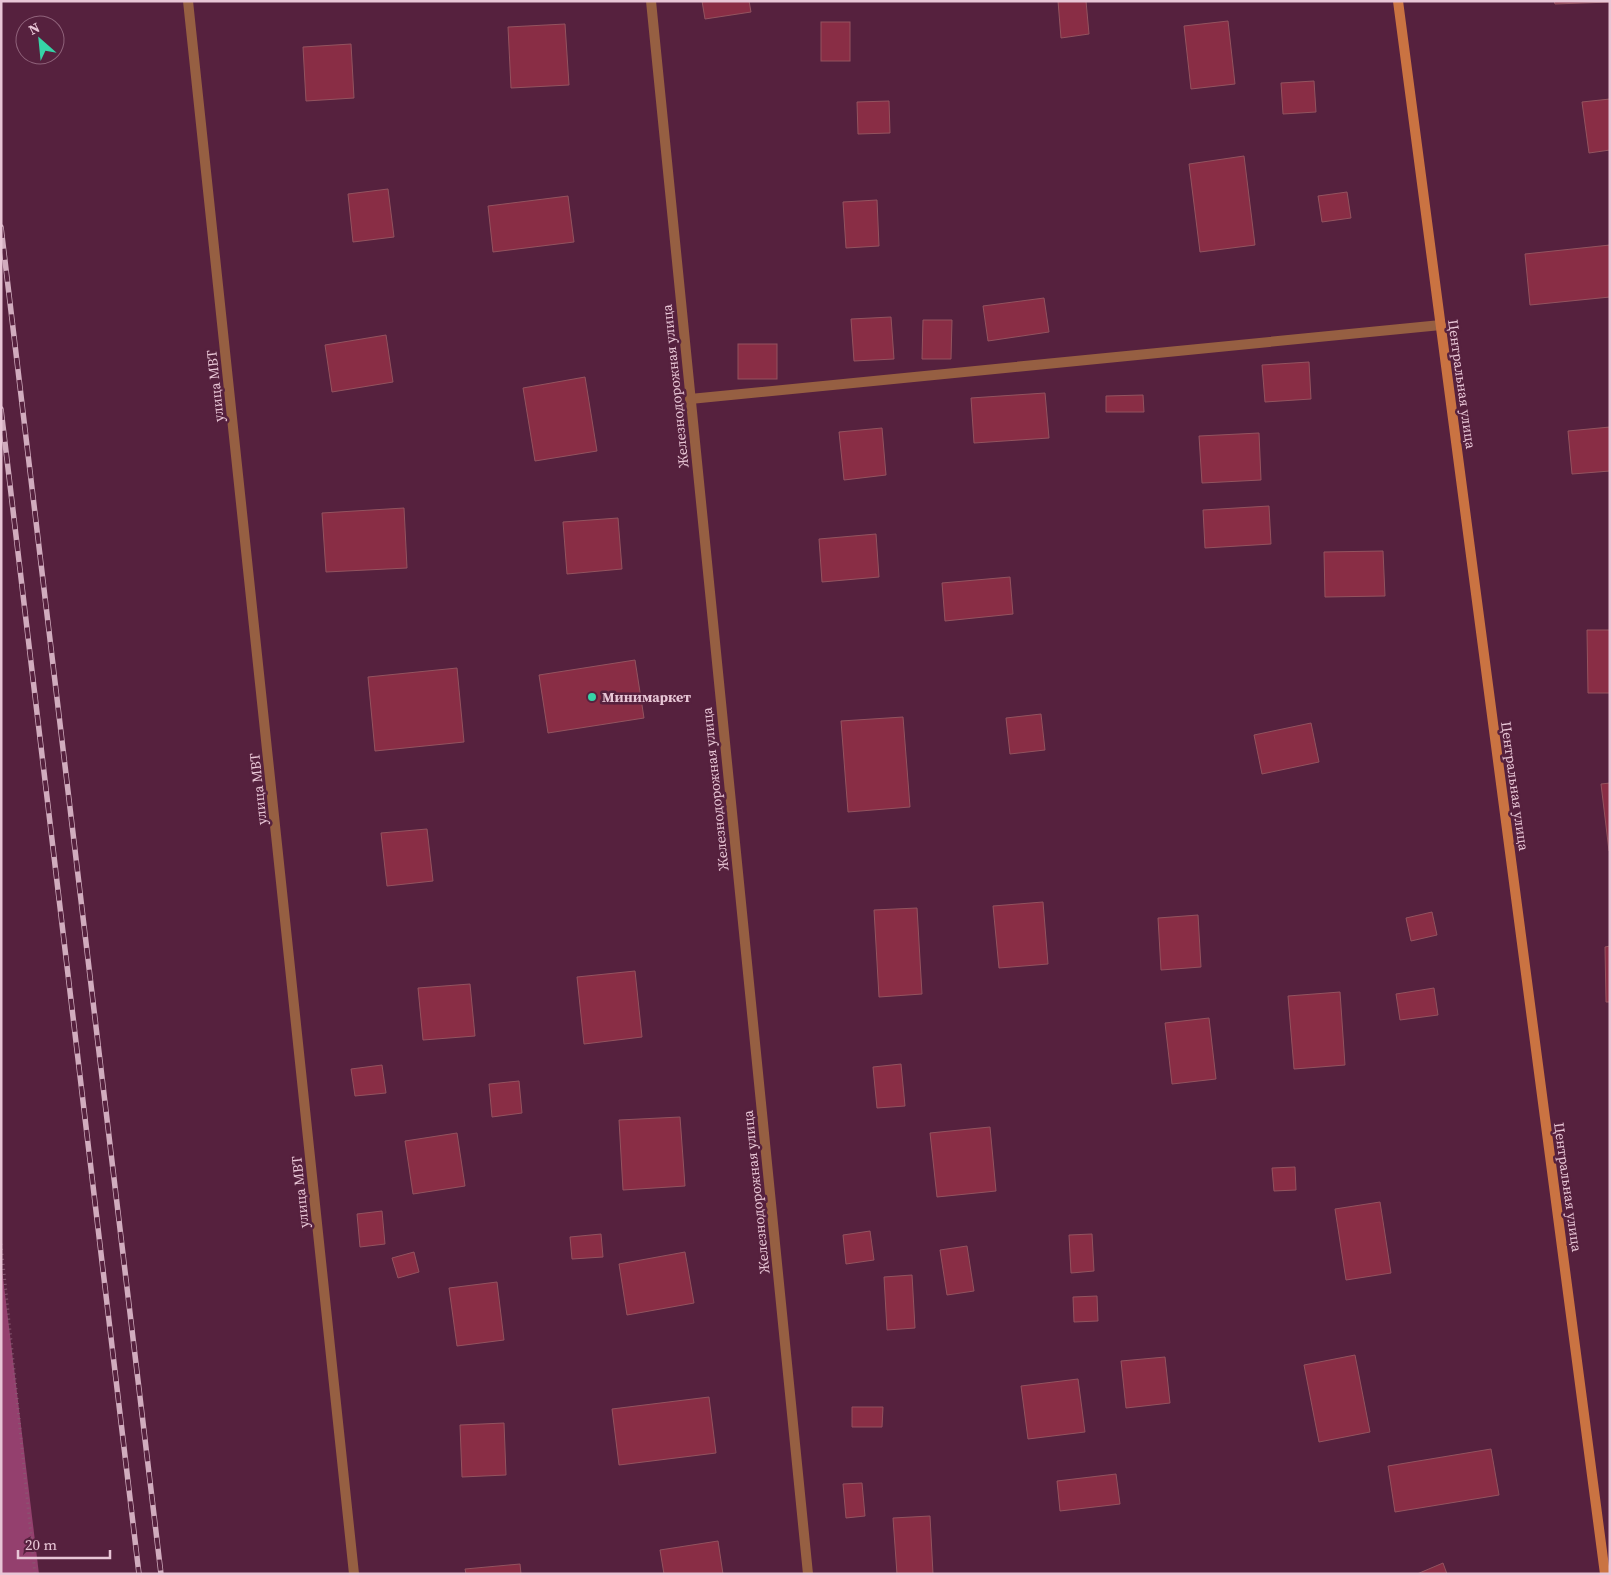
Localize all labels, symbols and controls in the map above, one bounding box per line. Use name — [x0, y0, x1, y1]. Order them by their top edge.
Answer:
north arrow — [15, 15, 65, 65]
text: N — [25, 17, 43, 40]
street label: Железнодорожная улица — [656, 302, 694, 469]
street label: Центральная улица — [1443, 318, 1481, 451]
street label: улица МВТ — [201, 348, 229, 423]
place label: Минимаркет — [602, 687, 691, 707]
marker: Минимаркет — [586, 691, 598, 703]
street label: Железнодорожная улица — [696, 705, 734, 872]
street label: Центральная улица — [1496, 720, 1534, 853]
street label: улица МВТ — [244, 751, 272, 826]
street label: Железнодорожная улица — [737, 1108, 775, 1275]
street label: Центральная улица — [1549, 1121, 1587, 1254]
street label: улица МВТ — [286, 1154, 314, 1229]
scale bar — [18, 1528, 110, 1560]
text: 20 m — [25, 1534, 57, 1555]

